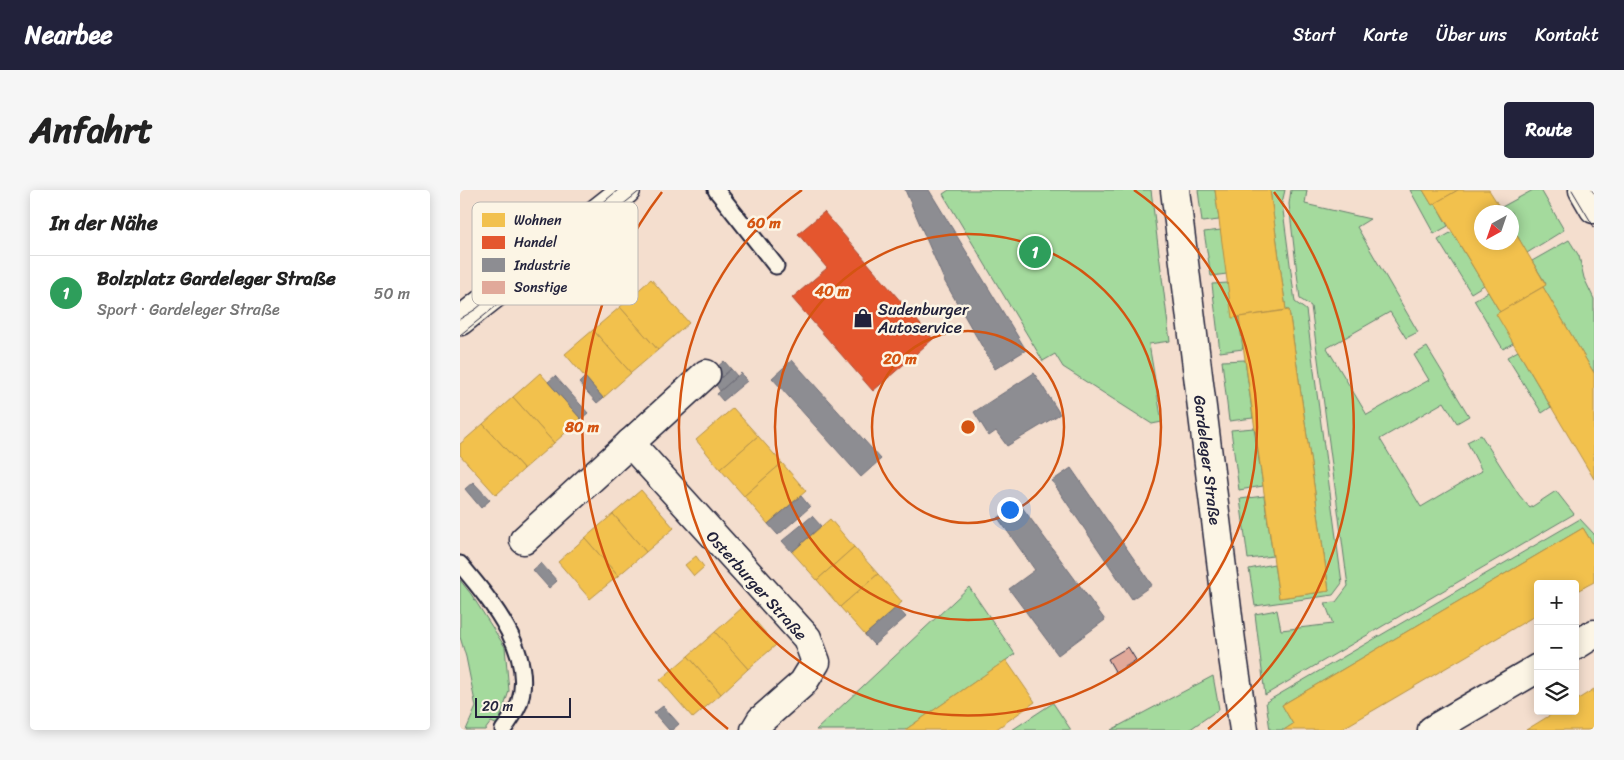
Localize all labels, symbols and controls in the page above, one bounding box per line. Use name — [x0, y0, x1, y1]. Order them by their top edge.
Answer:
text: Nearbee — [25, 14, 113, 56]
text: Start — [1293, 19, 1336, 51]
text: Karte — [1364, 19, 1408, 51]
text: Über uns — [1436, 19, 1507, 51]
text: Kontakt — [1535, 19, 1599, 51]
text: Anfahrt — [30, 99, 153, 161]
button: Route — [1504, 102, 1594, 158]
legend — [472, 202, 638, 305]
text: In der Nähe — [50, 204, 158, 242]
north arrow — [1474, 205, 1519, 250]
text: Wohnen — [514, 208, 562, 233]
text: 60 m — [746, 210, 781, 236]
text: Handel — [514, 230, 558, 255]
pin: 1 — [1019, 233, 1051, 271]
text: Industrie — [513, 253, 570, 278]
text: Bolzplatz Gardeleger Straße — [97, 262, 336, 295]
text: Sonstige — [514, 275, 567, 300]
text: 40 m — [814, 278, 850, 304]
text: 1 — [63, 279, 69, 308]
text: 50 m — [374, 279, 410, 308]
text: Sport · Gardeleger Straße — [97, 295, 280, 324]
place label: Sudenburger Autoservice — [877, 295, 970, 342]
shop icon: Sudenburger Autoservice — [852, 307, 874, 329]
text: 20 m — [882, 346, 917, 372]
street label: Gardeleger Straße — [1185, 394, 1230, 527]
text: 80 m — [564, 414, 599, 440]
centre of rings — [959, 418, 977, 436]
your location — [997, 497, 1023, 523]
street label: Osterburger Straße — [699, 523, 815, 647]
map controls — [1534, 580, 1579, 715]
button: + — [1534, 580, 1579, 625]
button: − — [1534, 625, 1579, 670]
button: layers — [1534, 670, 1579, 715]
text: 20 m — [482, 694, 513, 719]
scale bar — [475, 695, 571, 718]

